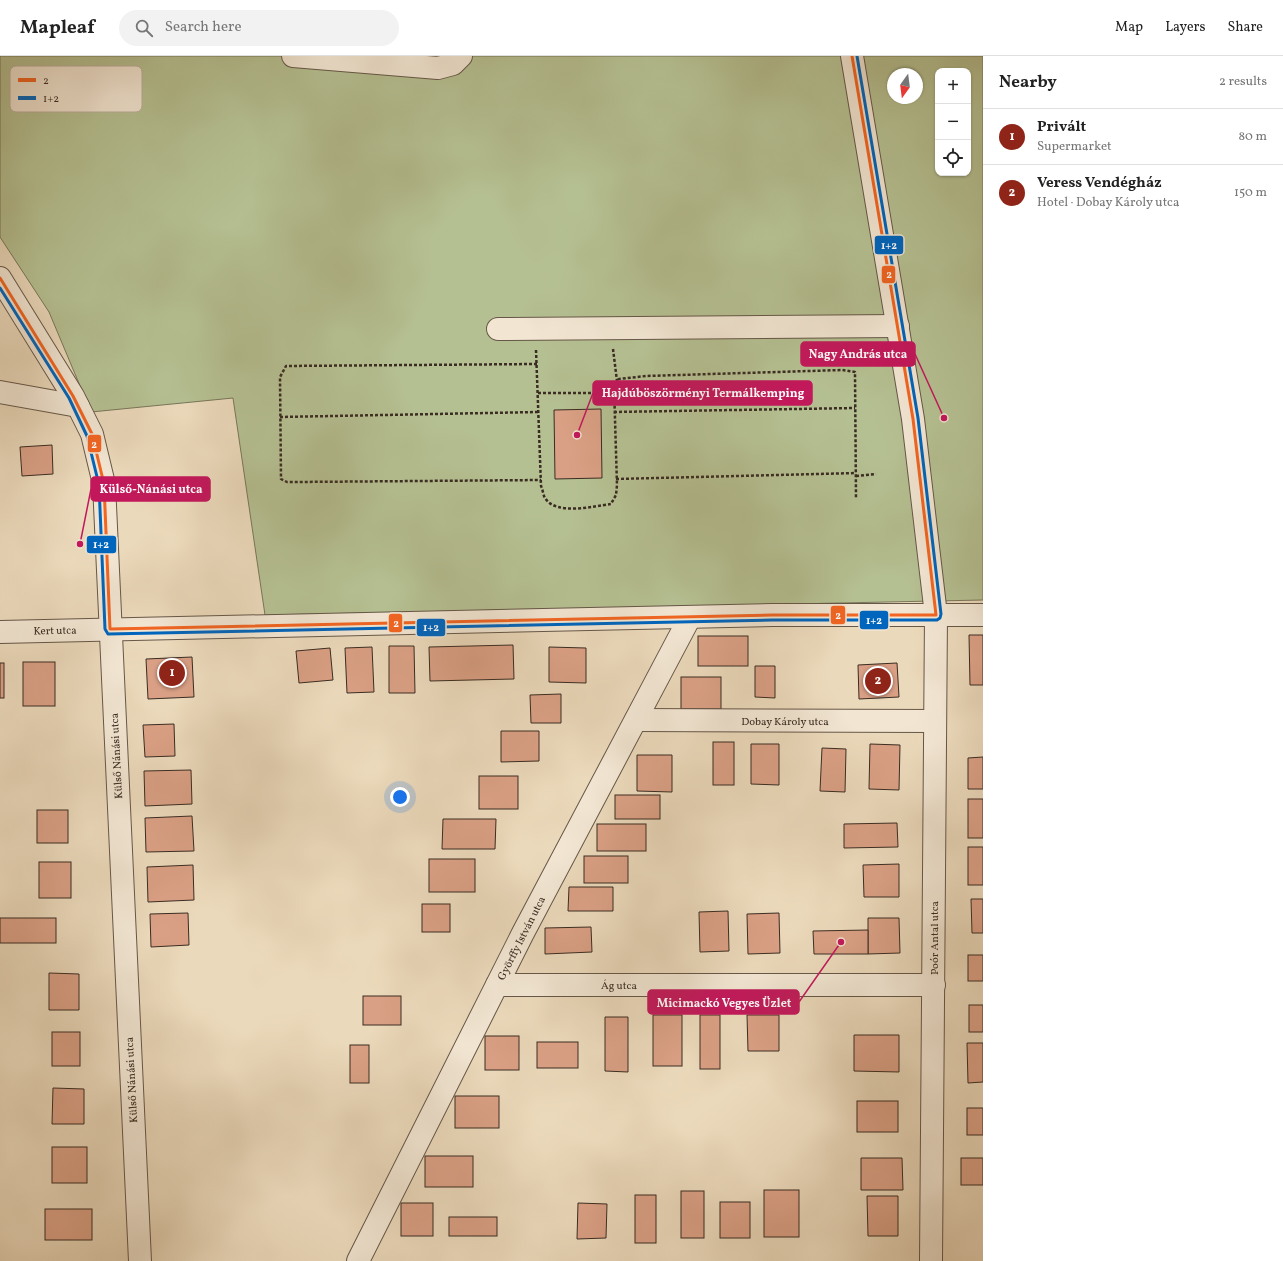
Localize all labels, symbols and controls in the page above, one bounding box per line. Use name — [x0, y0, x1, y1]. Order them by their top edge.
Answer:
search box — [119, 10, 399, 46]
text: Mapleaf — [20, 15, 95, 41]
icon: search — [133, 17, 155, 39]
text: Search here — [165, 17, 242, 38]
text: Map — [1115, 18, 1143, 37]
text: Layers — [1165, 18, 1205, 37]
text: Share — [1227, 18, 1263, 37]
legend — [10, 66, 142, 112]
north arrow — [887, 68, 923, 104]
map controls — [935, 68, 971, 176]
button: + — [935, 68, 971, 104]
text: Nearby — [999, 71, 1057, 94]
text: 2 results — [1219, 73, 1267, 91]
text: 2 — [43, 74, 49, 89]
text: 1+2 — [43, 92, 59, 107]
button: − — [935, 104, 971, 140]
text: Privált — [1037, 117, 1086, 138]
text: 1 — [1009, 128, 1015, 146]
text: 80 m — [1238, 128, 1267, 146]
text: Supermarket — [1037, 138, 1112, 156]
button: locate — [935, 140, 971, 176]
text: Veress Vendégház — [1037, 173, 1162, 194]
text: 2 — [1009, 184, 1015, 202]
text: 150 m — [1234, 184, 1267, 202]
text: Hotel · Dobay Károly utca — [1037, 194, 1179, 212]
line badge: 1+2 — [874, 235, 904, 255]
text: 1+2 — [881, 239, 897, 254]
line badge: 2 — [881, 265, 896, 284]
text: 2 — [886, 268, 892, 283]
callout: Nagy András utca — [801, 342, 915, 366]
text: Nagy András utca — [809, 347, 908, 363]
callout: Hajdúböszörményi Termálkemping — [593, 381, 812, 405]
text: Hajdúböszörményi Termálkemping — [602, 386, 805, 402]
line badge: 2 — [87, 434, 102, 453]
text: 2 — [91, 438, 97, 453]
callout: Külső-Nánási utca — [91, 477, 210, 501]
text: Külső-Nánási utca — [100, 482, 203, 498]
line badge: 1+2 — [86, 535, 117, 554]
text: 1+2 — [93, 538, 109, 553]
line badge: 2 — [830, 605, 846, 625]
text: 2 — [835, 609, 841, 624]
line badge: 1+2 — [859, 610, 889, 630]
line badge: 2 — [388, 613, 403, 633]
text: 1+2 — [866, 614, 882, 629]
text: 2 — [393, 617, 399, 632]
line badge: 1+2 — [416, 618, 446, 637]
text: 1+2 — [423, 621, 439, 636]
street label: Kert utca — [33, 624, 77, 639]
pin: 1 — [159, 658, 185, 688]
pin: 2 — [865, 666, 891, 696]
street label: Külső Nánási utca — [108, 712, 127, 799]
street label: Dobay Károly utca — [741, 715, 829, 730]
your location — [390, 787, 410, 807]
street label: Györffy István utca — [495, 894, 550, 983]
street label: Poór Antal utca — [928, 900, 943, 975]
street label: Ág utca — [601, 979, 637, 994]
callout: Micimackó Vegyes Üzlet — [648, 990, 799, 1014]
text: Micimackó Vegyes Üzlet — [657, 996, 792, 1012]
street label: Külső Nánási utca — [123, 1036, 142, 1123]

